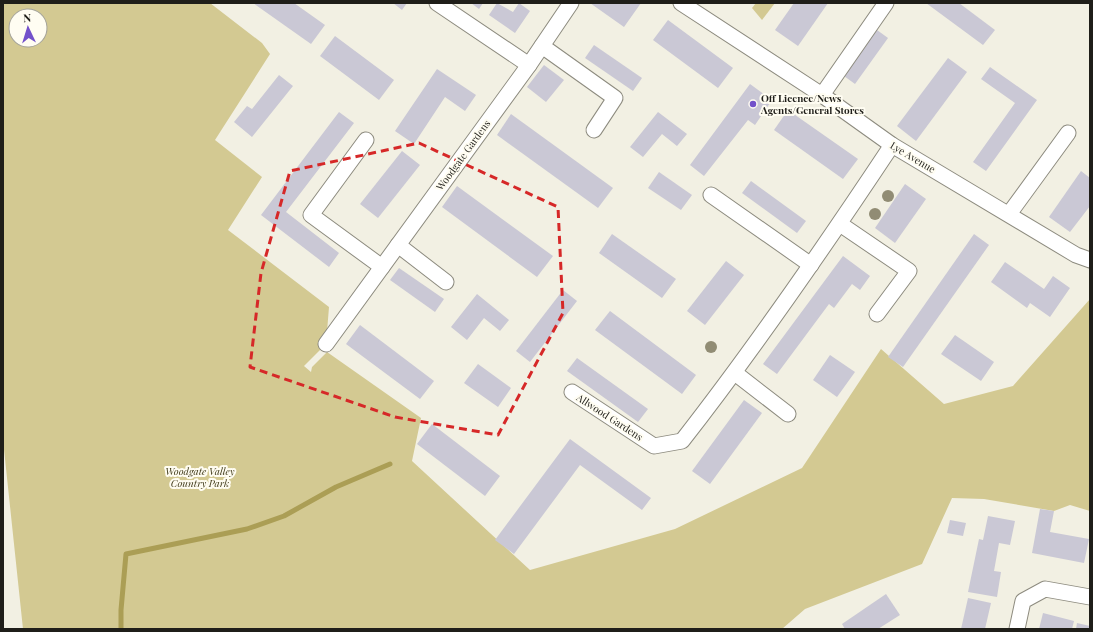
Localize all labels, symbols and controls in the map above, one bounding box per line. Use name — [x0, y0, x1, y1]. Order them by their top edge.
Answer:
north arrow — [8, 8, 48, 48]
text: N — [23, 10, 32, 25]
place label: Off Licence/News Agents/General Stores — [760, 91, 864, 117]
marker: Off Licence/News Agents/General Stores — [748, 99, 758, 109]
street label: Woodgate Gardens — [432, 117, 493, 194]
street label: Lye Avenue — [888, 138, 938, 176]
street label: Allwood Gardens — [573, 390, 646, 444]
park label: Woodgate Valley Country Park — [165, 464, 235, 490]

